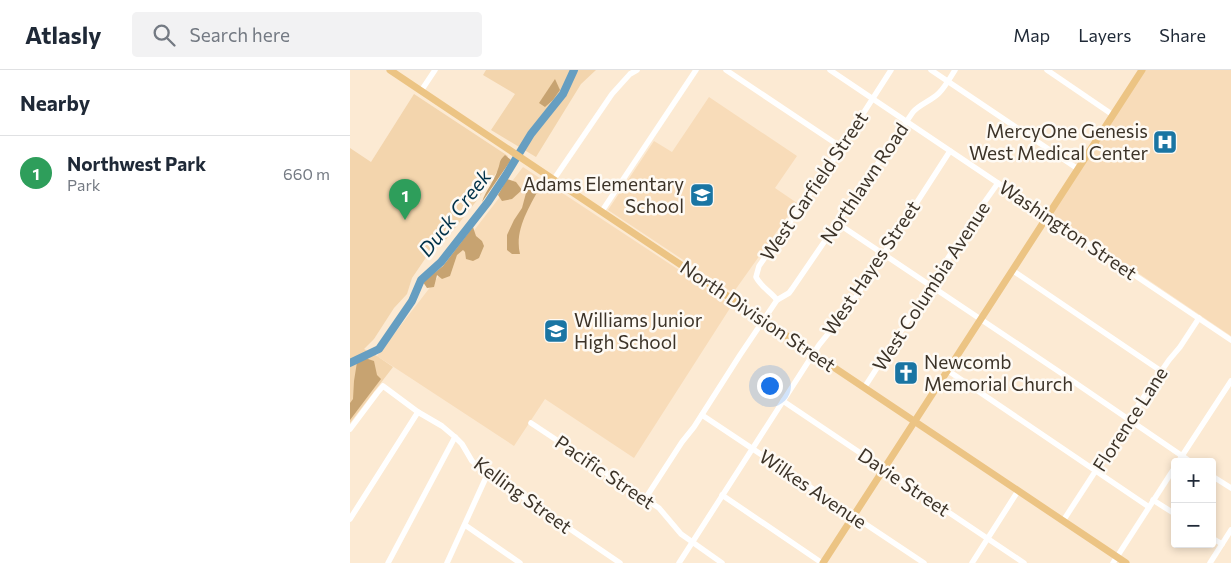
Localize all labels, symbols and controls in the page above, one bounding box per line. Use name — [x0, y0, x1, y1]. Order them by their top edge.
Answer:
search box — [132, 12, 482, 57]
text: Atlasly — [25, 20, 102, 49]
icon: search — [150, 21, 178, 49]
text: Search here — [190, 23, 290, 46]
text: Map — [1013, 24, 1050, 46]
text: Layers — [1078, 24, 1131, 46]
text: Share — [1159, 24, 1206, 46]
text: Nearby — [20, 90, 90, 115]
street label: West Garfield Street — [755, 107, 872, 265]
street label: Northlawn Road — [815, 118, 912, 247]
place label: MercyOne Genesis West Medical Center — [969, 119, 1148, 164]
hospital icon: MercyOne Genesis West Medical Center — [1152, 129, 1178, 155]
text: Northwest Park — [67, 152, 206, 175]
water label: Duck Creek — [413, 163, 496, 261]
text: 1 — [32, 164, 40, 183]
text: 660 m — [283, 164, 330, 183]
place label: Adams Elementary School — [523, 172, 684, 217]
text: Park — [67, 175, 100, 194]
street label: Washington Street — [995, 175, 1142, 284]
pin: 1 — [389, 179, 421, 220]
school or university icon: Adams Elementary School — [689, 182, 715, 208]
street label: West Hayes Street — [817, 196, 924, 339]
street label: West Columbia Avenue — [867, 197, 994, 375]
street label: North Division Street — [676, 255, 840, 376]
place label: Williams Junior High School — [574, 308, 703, 353]
school or university icon: Williams Junior High School — [543, 318, 569, 344]
place label: Newcomb Memorial Church — [924, 350, 1073, 395]
church icon: Newcomb Memorial Church — [893, 360, 919, 386]
street label: Florence Lane — [1087, 362, 1172, 475]
your location — [757, 373, 783, 399]
street label: Pacific Street — [551, 430, 660, 513]
street label: Davie Street — [854, 442, 955, 521]
street label: Wilkes Avenue — [755, 444, 871, 533]
street label: Kelling Street — [470, 451, 577, 538]
map controls — [1171, 458, 1216, 548]
button: + — [1171, 458, 1216, 503]
button: − — [1171, 503, 1216, 548]

